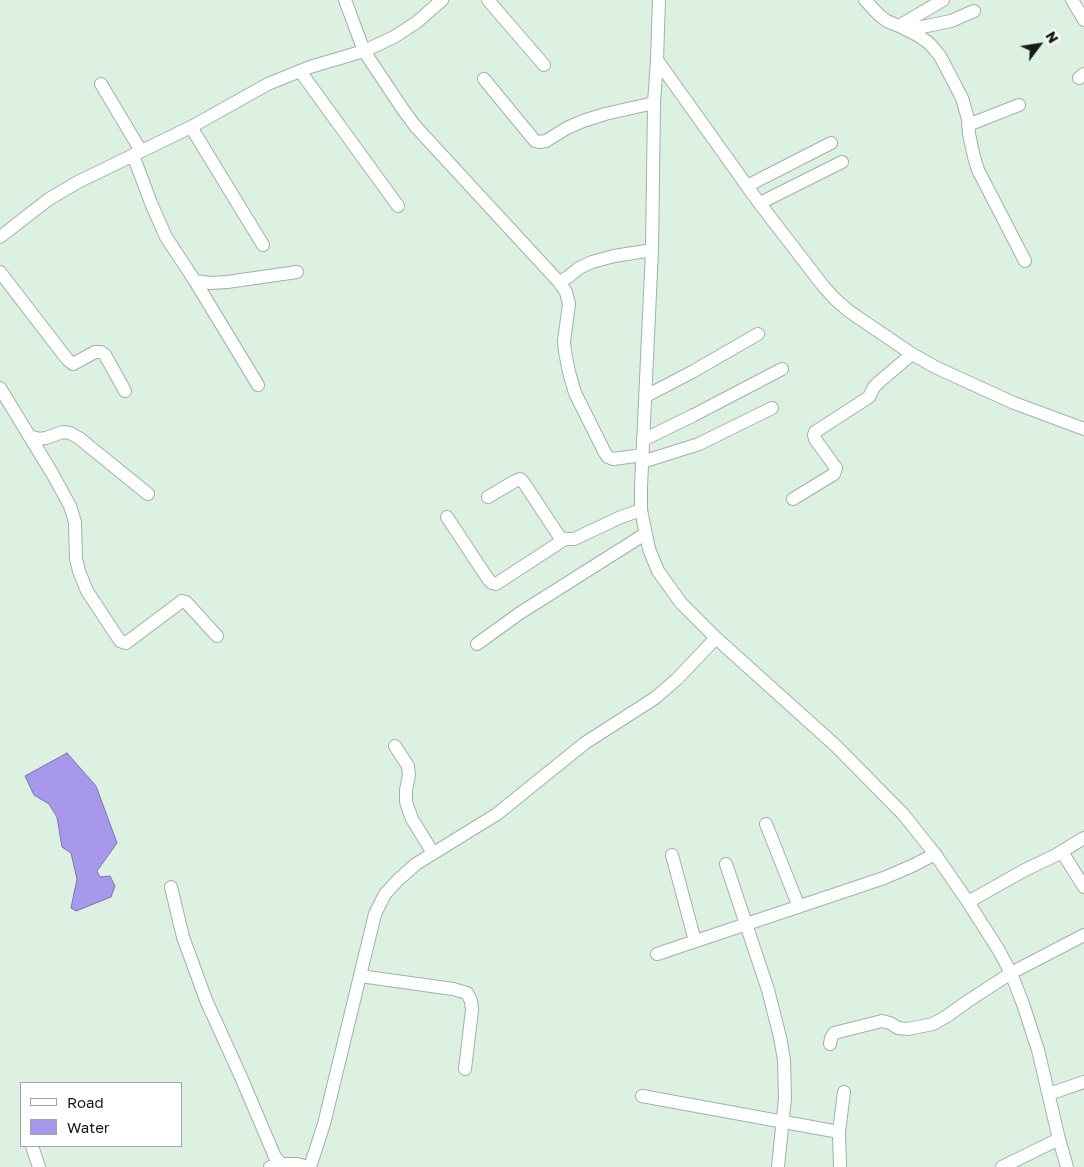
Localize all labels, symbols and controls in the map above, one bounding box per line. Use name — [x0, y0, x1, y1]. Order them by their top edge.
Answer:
north arrow — [1014, 20, 1064, 70]
text: N — [1042, 28, 1062, 46]
legend — [20, 1082, 182, 1147]
text: Road — [67, 1093, 104, 1111]
text: Water — [67, 1118, 110, 1136]

